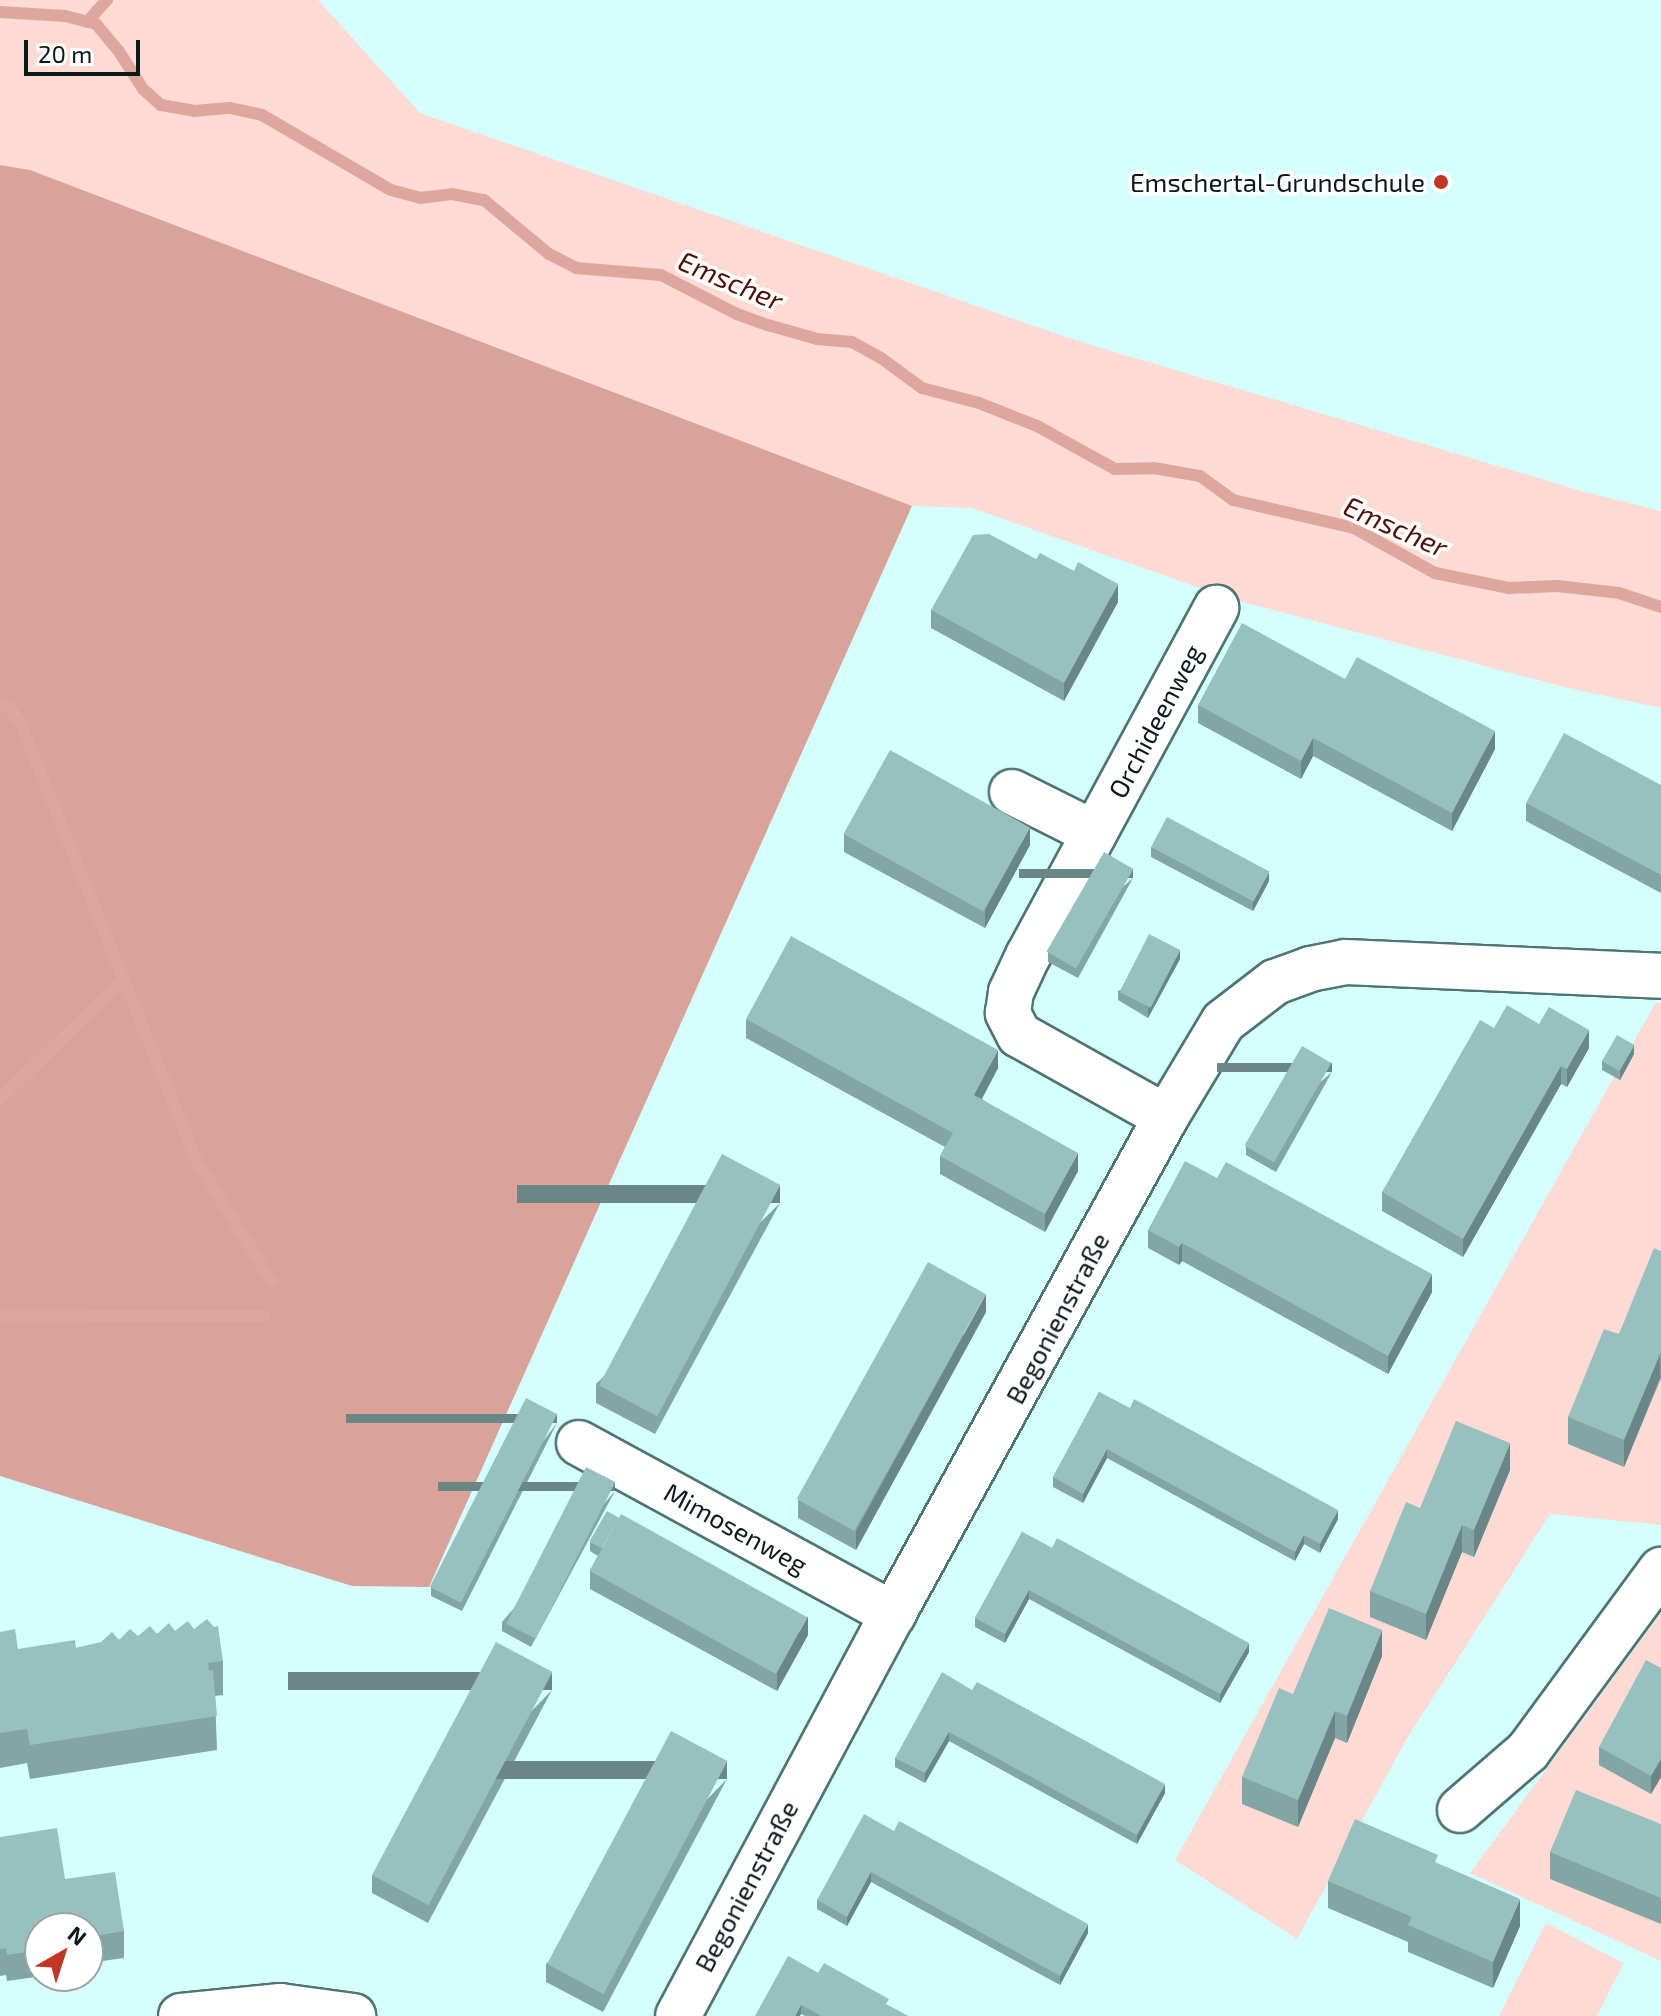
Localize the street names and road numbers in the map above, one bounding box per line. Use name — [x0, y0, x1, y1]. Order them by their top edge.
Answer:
street label: Orchideenweg — [1101, 639, 1209, 803]
street label: Begonienstraße — [999, 1227, 1115, 1409]
street label: Mimosenweg — [659, 1476, 813, 1580]
street label: Begonienstraße — [688, 1795, 804, 1977]

